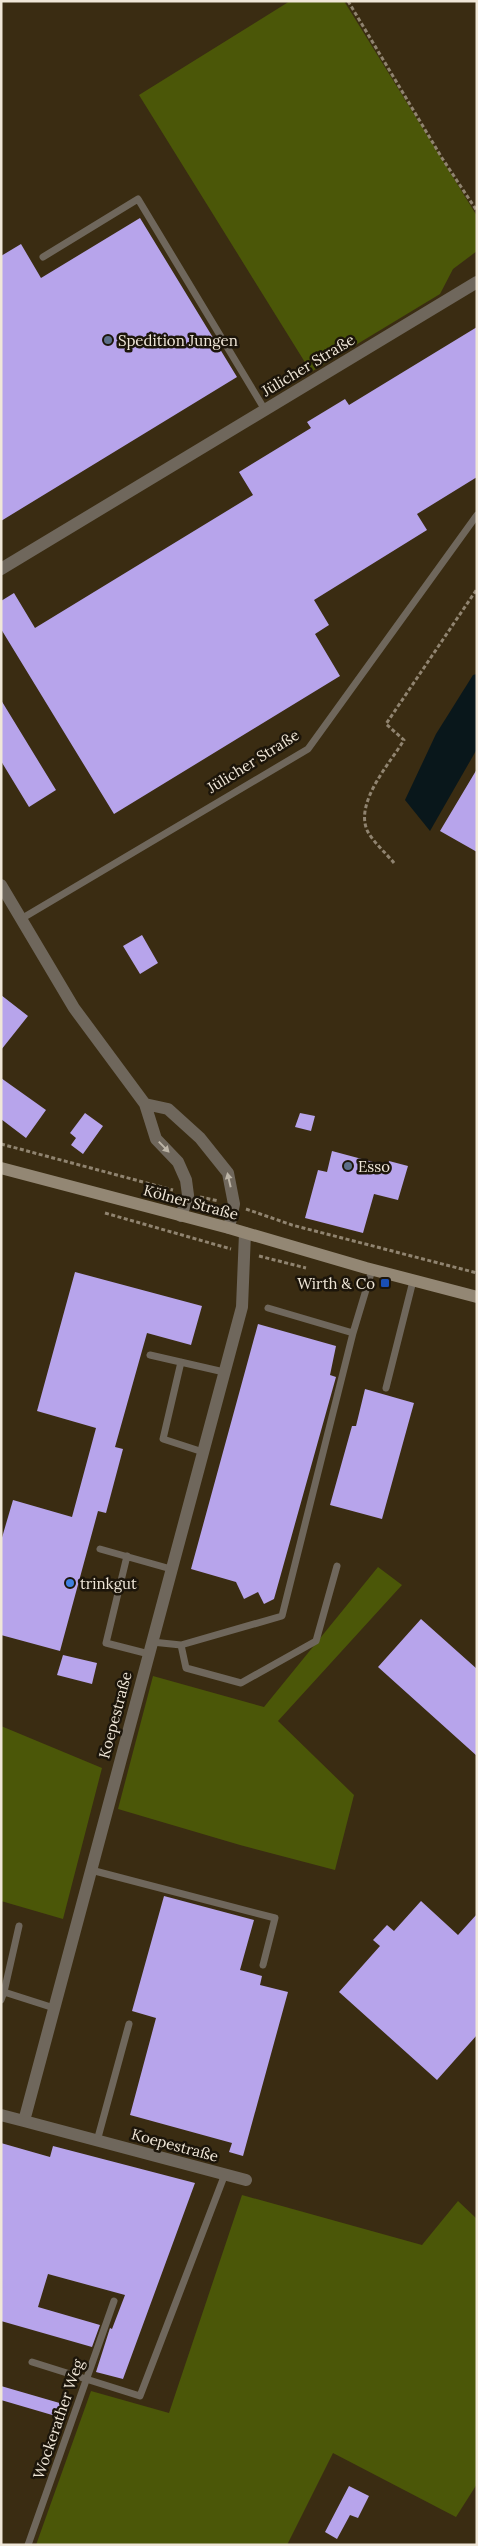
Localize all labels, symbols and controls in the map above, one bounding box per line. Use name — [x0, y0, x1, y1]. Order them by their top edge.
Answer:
street label: Jülicher Straße — [257, 330, 358, 401]
place label: Spedition Jungen — [118, 331, 238, 350]
marker: Spedition Jungen — [102, 334, 114, 346]
street label: Jülicher Straße — [203, 725, 303, 797]
one-way arrow — [158, 1141, 170, 1153]
place label: Esso — [358, 1157, 390, 1176]
marker: Esso — [342, 1160, 354, 1172]
one-way arrow — [225, 1173, 233, 1188]
street label: Kölner Straße — [142, 1180, 240, 1224]
place label: Wirth & Co — [297, 1274, 375, 1293]
marker: Wirth & Co — [379, 1277, 391, 1289]
place label: trinkgut — [80, 1574, 137, 1593]
marker: trinkgut — [64, 1577, 76, 1589]
street label: Koepestraße — [94, 1669, 136, 1761]
street label: Koepestraße — [129, 2124, 221, 2166]
street label: Wockerather Weg — [29, 2356, 88, 2481]

